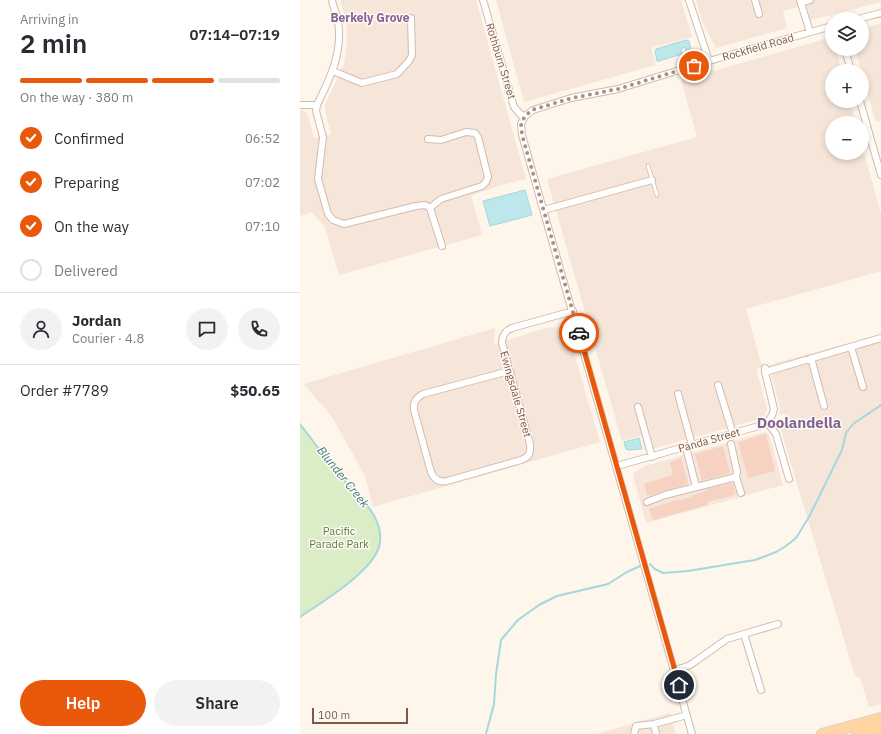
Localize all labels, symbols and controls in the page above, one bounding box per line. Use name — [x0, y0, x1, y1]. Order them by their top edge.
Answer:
district label: Berkely Grove — [331, 10, 410, 25]
text: Arriving in — [20, 11, 79, 28]
map controls — [825, 12, 869, 160]
button: layers — [825, 12, 869, 56]
street label: Rothburn Street — [483, 21, 519, 101]
text: 07:14–07:19 — [190, 25, 280, 44]
text: 2 min — [20, 26, 87, 60]
street label: Rockfield Road — [721, 30, 795, 64]
pin — [677, 49, 711, 83]
icon: bag — [683, 55, 705, 77]
button: + — [825, 64, 869, 108]
text: On the way · 380 m — [20, 89, 133, 106]
button: − — [825, 116, 869, 160]
icon: check — [20, 127, 42, 149]
text: Confirmed — [54, 129, 124, 148]
text: 06:52 — [245, 130, 280, 147]
icon: check — [20, 171, 42, 193]
text: Preparing — [54, 173, 119, 192]
text: 07:02 — [245, 174, 280, 191]
icon: check — [20, 215, 42, 237]
text: On the way — [54, 217, 129, 236]
text: 07:10 — [245, 218, 280, 235]
text: Delivered — [54, 261, 118, 280]
button: person — [20, 308, 62, 350]
button: chat — [186, 308, 228, 350]
button: phone — [238, 308, 280, 350]
text: Jordan — [72, 311, 121, 330]
courier — [559, 313, 599, 353]
icon: car — [568, 322, 590, 344]
text: Courier · 4.8 — [72, 330, 144, 347]
street label: Ewingsdale Street — [497, 349, 535, 439]
text: Order #7789 — [20, 381, 109, 400]
text: $50.65 — [230, 381, 280, 400]
district label: Doolandella — [757, 413, 842, 432]
street label: Panda Street — [676, 424, 742, 456]
water label: Blunder Creek — [314, 443, 373, 511]
park label: Pacific Parade Park — [309, 524, 369, 551]
pin — [662, 668, 696, 702]
icon: home — [668, 674, 690, 696]
button: Help — [20, 680, 146, 726]
button: Share — [154, 680, 280, 726]
scale bar — [312, 706, 408, 725]
text: 100 m — [318, 708, 350, 722]

